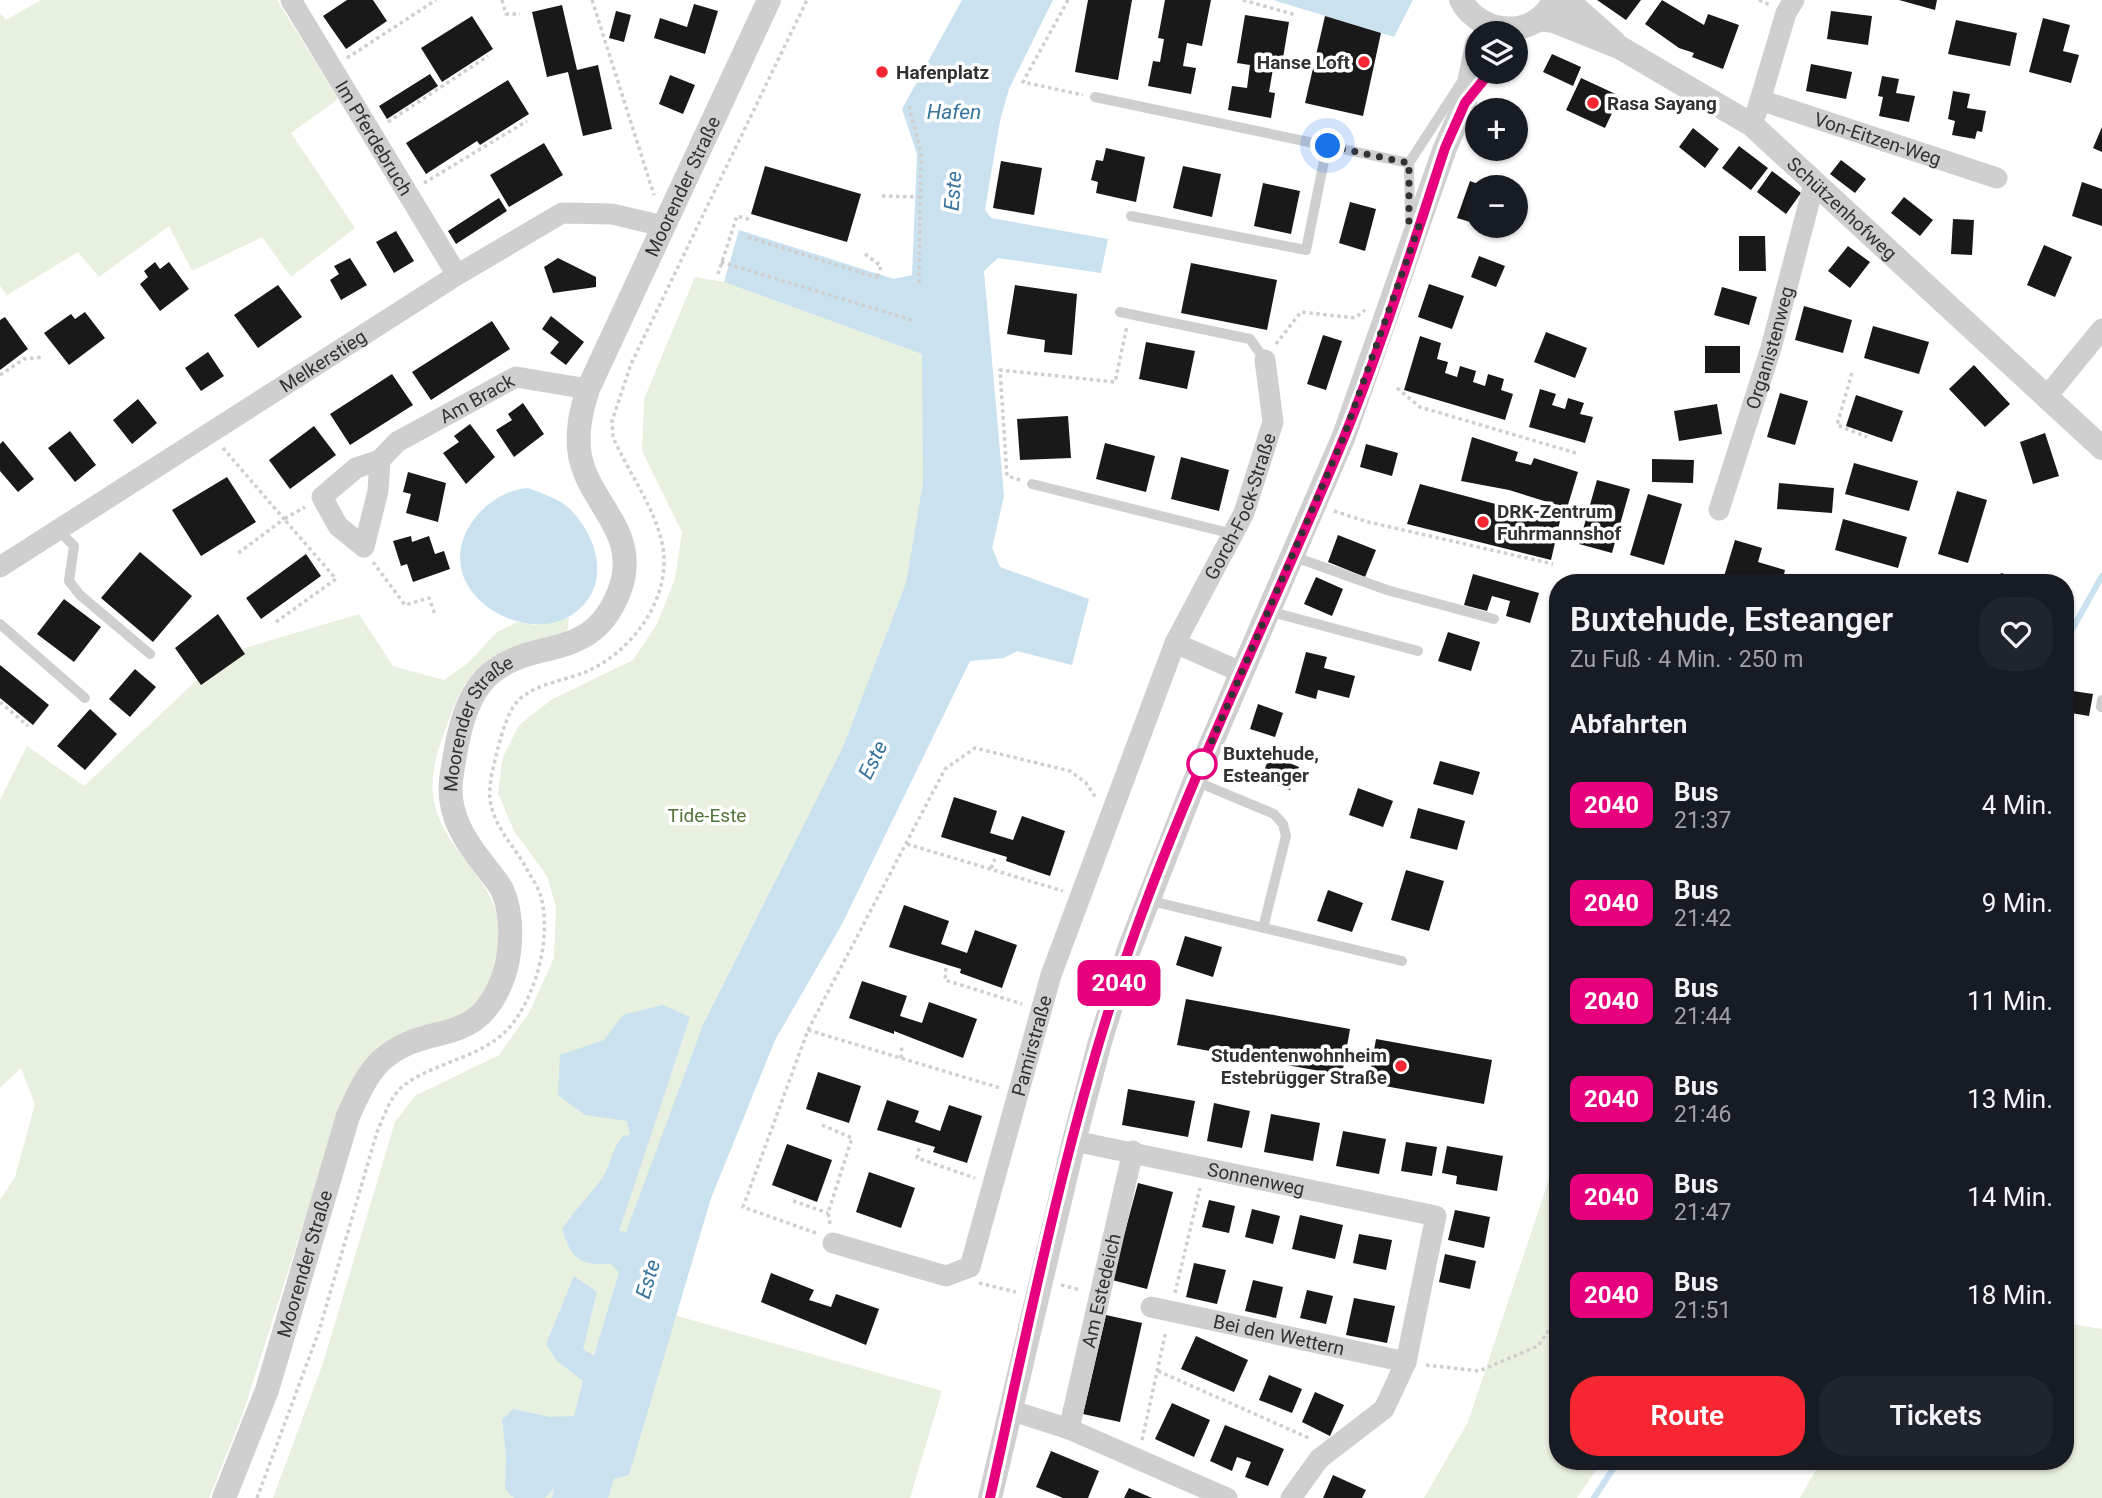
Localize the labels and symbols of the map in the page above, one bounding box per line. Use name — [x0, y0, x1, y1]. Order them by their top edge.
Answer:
place label: Hanse Loft — [1257, 51, 1351, 74]
marker: Hanse Loft — [1356, 54, 1372, 70]
place label: Hafenplatz — [896, 61, 989, 84]
marker: Hafenplatz — [874, 64, 890, 80]
street label: Im Pferdebruch — [331, 76, 418, 199]
place label: Rasa Sayang — [1607, 92, 1717, 115]
marker: Rasa Sayang — [1585, 95, 1601, 111]
water label: Hafen — [927, 100, 981, 124]
street label: Von-Eitzen-Weg — [1811, 107, 1944, 170]
street label: Moorender Straße — [640, 112, 725, 260]
your location — [1310, 128, 1345, 163]
street label: Schützenhofweg — [1782, 152, 1902, 265]
water label: Este — [940, 170, 966, 212]
street label: Organistenweg — [1741, 284, 1798, 412]
street label: Melkerstieg — [275, 325, 371, 397]
street label: Am Brack — [435, 369, 518, 428]
street label: Gorch-Fock-Straße — [1199, 430, 1280, 584]
place label: DRK-Zentrum Fuhrmannshof — [1497, 500, 1622, 545]
marker: DRK-Zentrum Fuhrmannshof — [1475, 514, 1491, 530]
street label: Moorender Straße — [439, 650, 517, 793]
water label: Este — [854, 737, 893, 783]
place label: Buxtehude, Esteanger — [1223, 742, 1319, 787]
marker: Buxtehude, Esteanger — [1187, 749, 1217, 779]
park label: Tide-Este — [668, 804, 746, 827]
line badge: 2040 — [1070, 960, 1168, 1006]
street label: Pamirstraße — [1006, 993, 1056, 1099]
place label: Studentenwohnheim Estebrügger Straße — [1211, 1044, 1387, 1089]
marker: Studentenwohnheim Estebrügger Straße — [1393, 1058, 1409, 1074]
street label: Sonnenweg — [1205, 1157, 1307, 1200]
street label: Moorender Straße — [272, 1187, 337, 1340]
street label: Am Estedeich — [1077, 1231, 1125, 1350]
water label: Este — [631, 1256, 665, 1301]
street label: Bei den Wettern — [1211, 1309, 1347, 1360]

